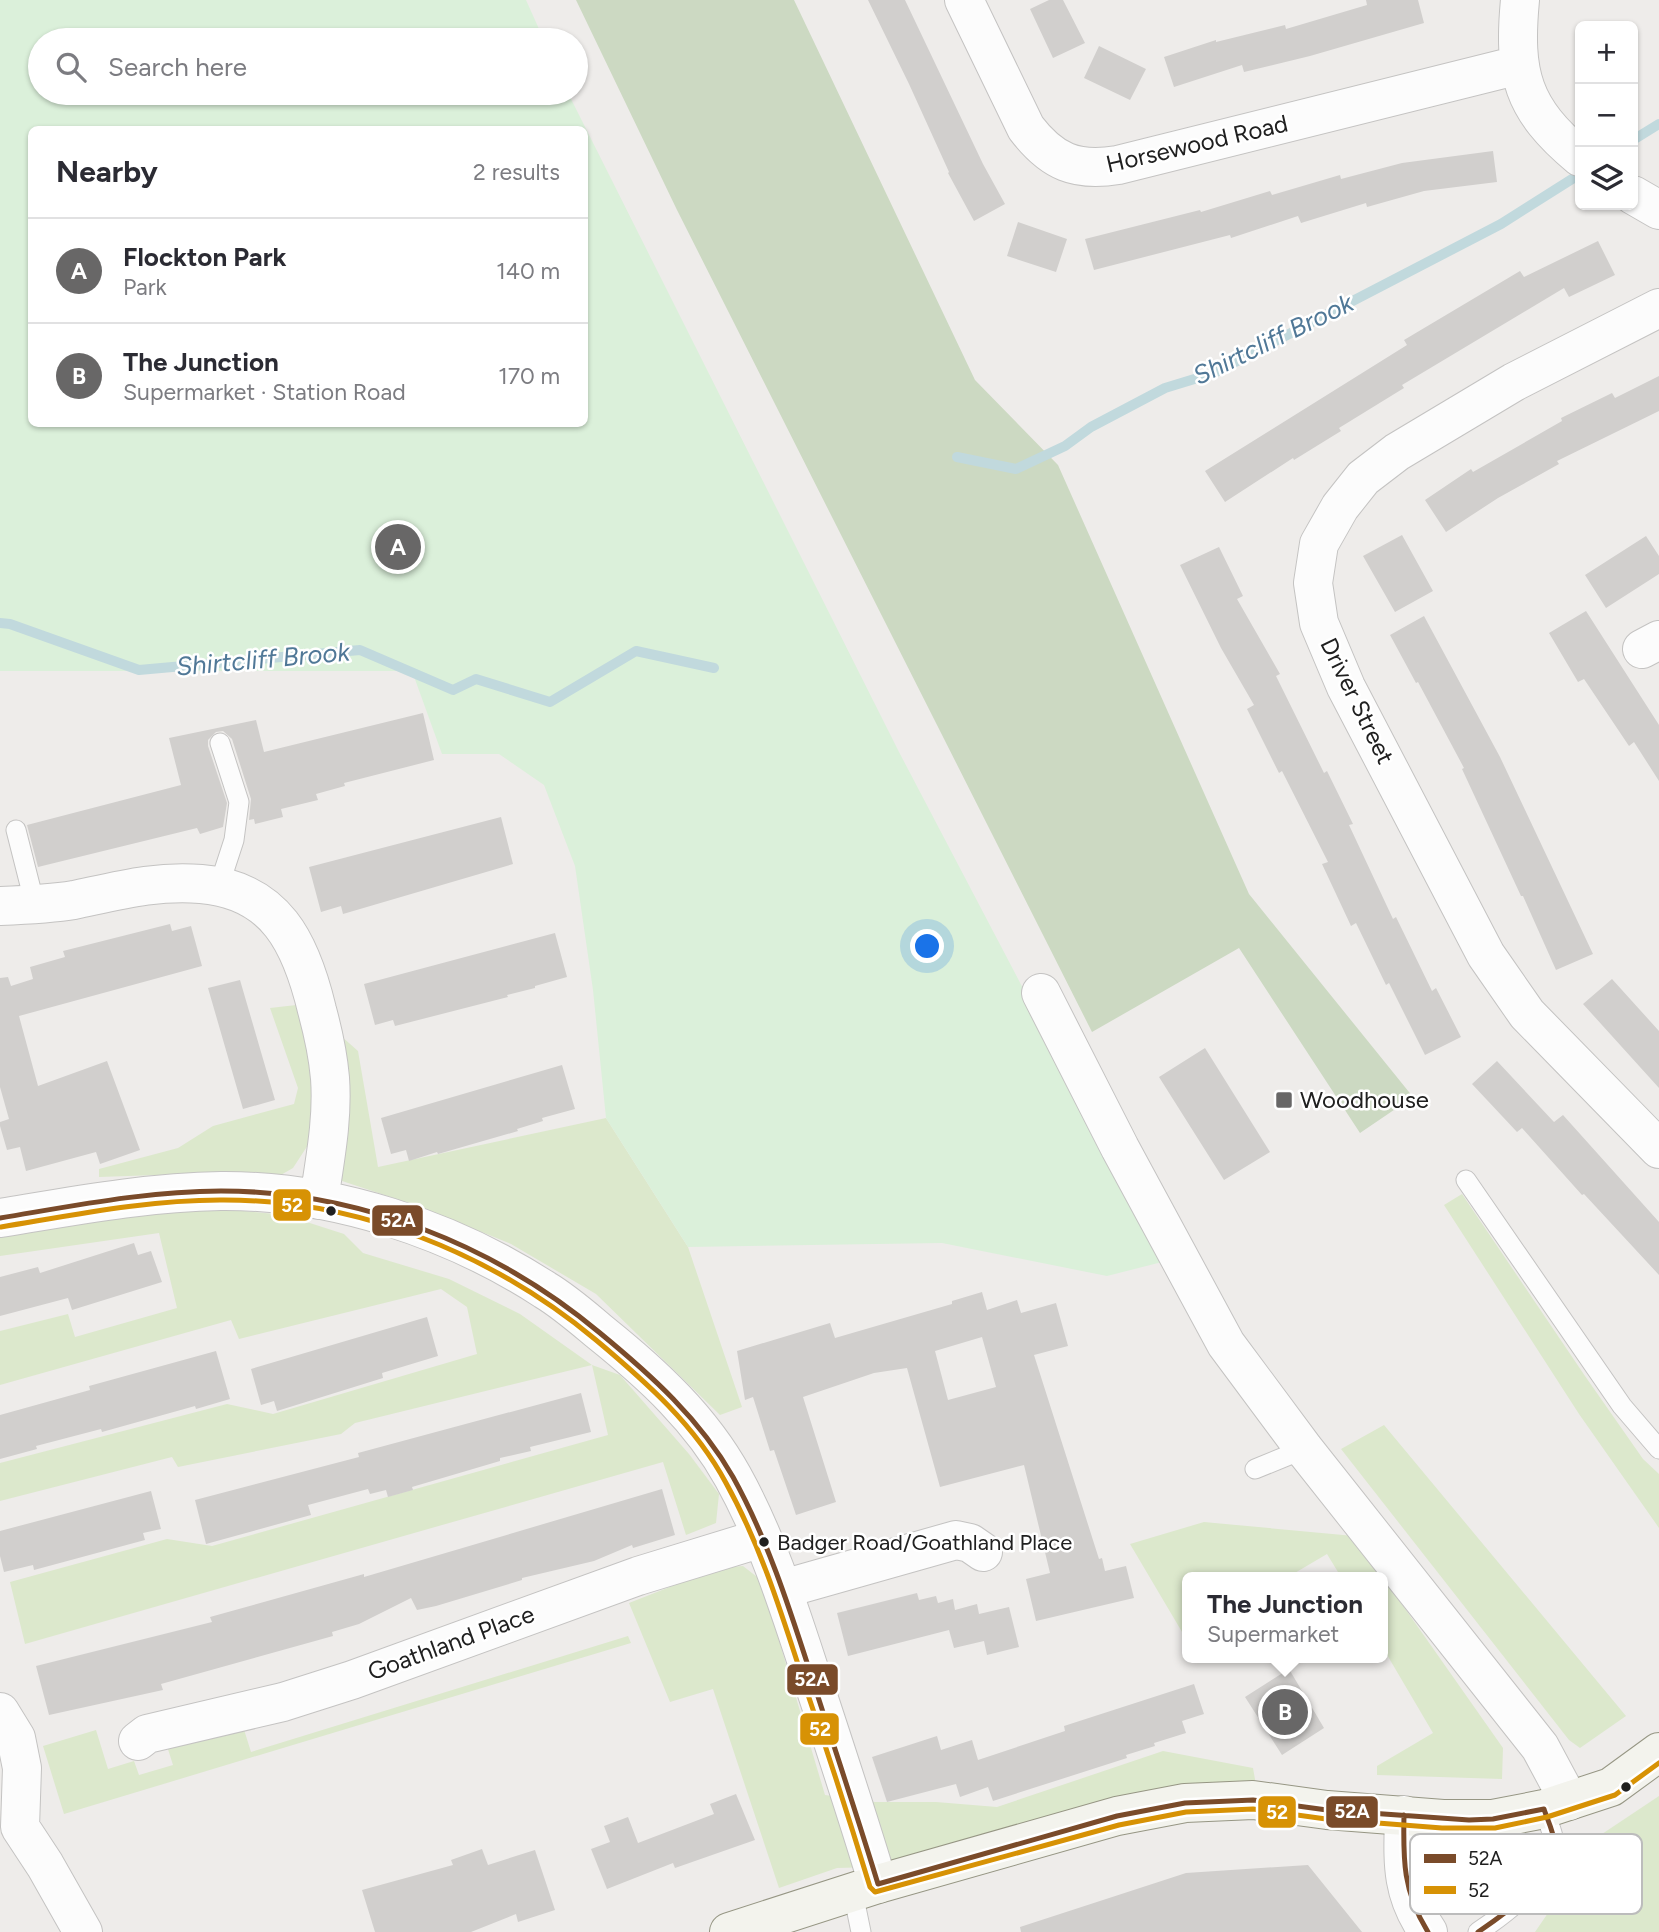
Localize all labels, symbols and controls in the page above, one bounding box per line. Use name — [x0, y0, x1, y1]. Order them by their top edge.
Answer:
map controls — [1575, 21, 1638, 210]
button: + — [1575, 21, 1638, 84]
search box — [28, 28, 588, 105]
icon: search — [52, 48, 90, 86]
text: Search here — [108, 51, 247, 83]
button: − — [1575, 84, 1638, 147]
street label: Horsewood Road — [1103, 109, 1291, 179]
button: layers — [1575, 147, 1638, 210]
text: Nearby — [56, 153, 158, 190]
text: 2 results — [473, 158, 560, 186]
text: Flockton Park — [123, 241, 287, 273]
text: A — [71, 257, 87, 285]
text: 140 m — [496, 257, 560, 285]
text: Park — [123, 273, 167, 301]
water label: Shirtcliff Brook — [1188, 286, 1360, 392]
text: The Junction — [123, 346, 279, 378]
text: B — [72, 362, 86, 390]
text: 170 m — [498, 362, 560, 390]
text: Supermarket · Station Road — [123, 378, 406, 406]
pin: A — [375, 521, 421, 573]
street label: Driver Street — [1314, 633, 1400, 769]
water label: Shirtcliff Brook — [175, 635, 353, 683]
your location — [910, 929, 944, 963]
place label: Woodhouse — [1300, 1085, 1429, 1114]
marker: Woodhouse — [1274, 1090, 1294, 1110]
line badge: 52 — [272, 1188, 312, 1222]
text: 52 — [281, 1194, 303, 1217]
unlabelled marker — [324, 1204, 338, 1218]
line badge: 52A — [371, 1204, 424, 1237]
text: 52A — [380, 1209, 416, 1232]
place label: Badger Road/Goathland Place — [777, 1529, 1072, 1556]
marker: Badger Road/Goathland Place — [757, 1535, 771, 1549]
popup — [1182, 1572, 1388, 1663]
text: The Junction — [1207, 1588, 1363, 1620]
street label: Goathland Place — [364, 1599, 538, 1686]
text: Supermarket — [1207, 1620, 1339, 1648]
line badge: 52A — [786, 1663, 839, 1696]
text: 52A — [794, 1668, 830, 1691]
pin: B — [1262, 1686, 1308, 1738]
line badge: 52 — [799, 1712, 840, 1746]
text: 52 — [809, 1718, 831, 1741]
unlabelled marker — [1619, 1780, 1633, 1794]
line badge: 52 — [1257, 1795, 1297, 1829]
line badge: 52A — [1325, 1795, 1379, 1829]
text: 52A — [1334, 1800, 1370, 1823]
text: 52 — [1266, 1801, 1288, 1824]
legend — [1410, 1834, 1642, 1914]
text: 52A — [1468, 1847, 1503, 1870]
text: 52 — [1468, 1879, 1490, 1902]

